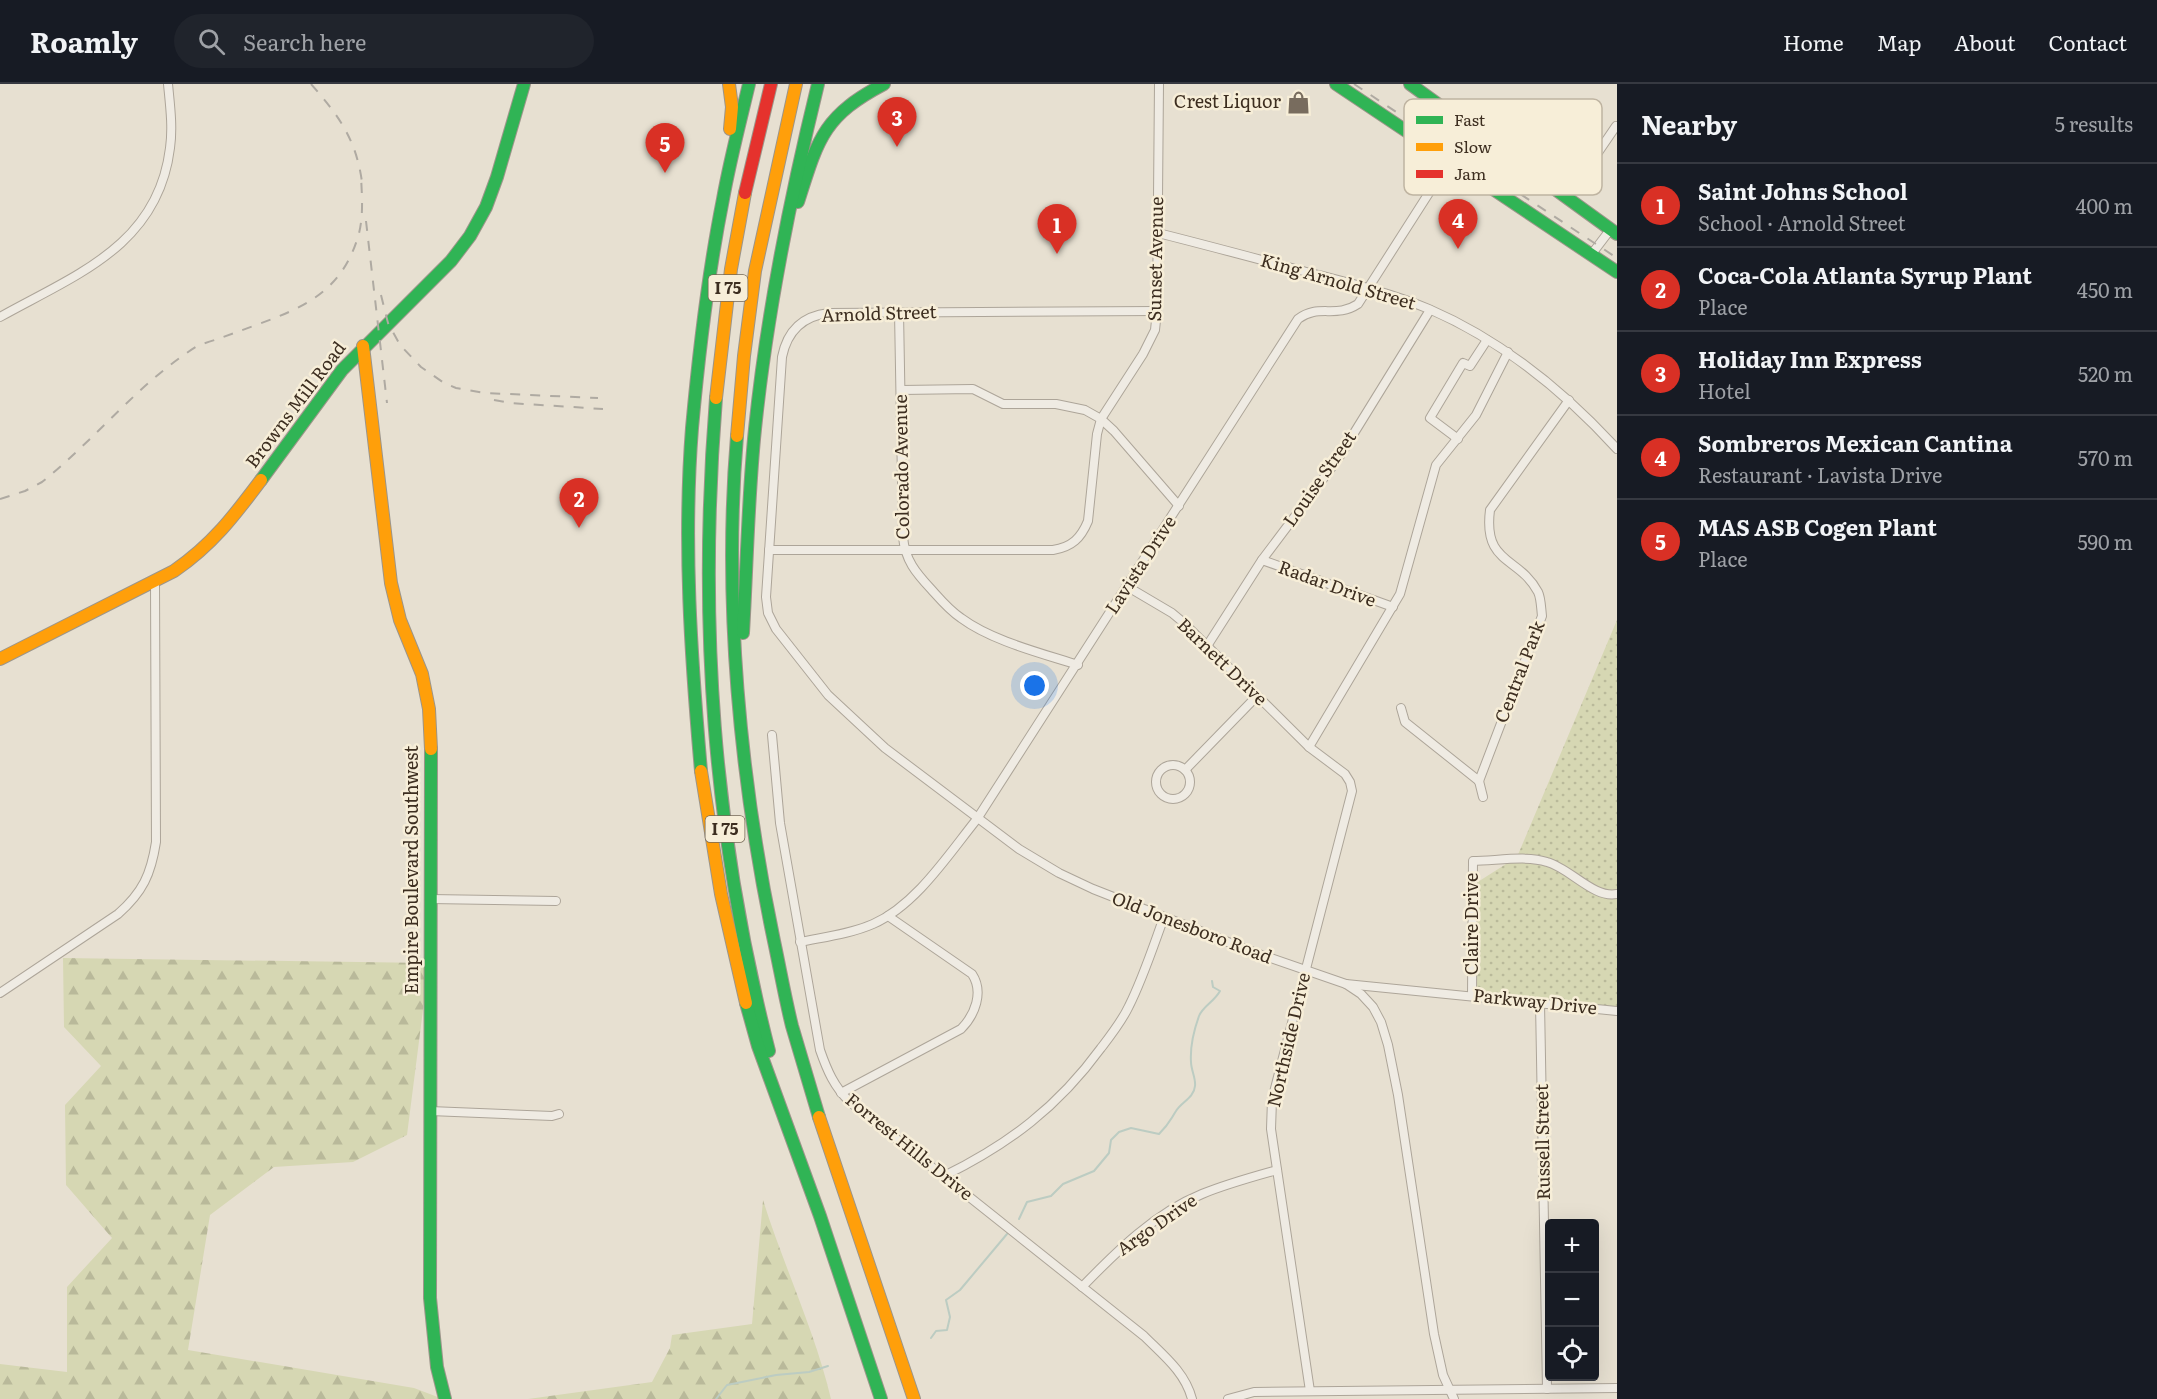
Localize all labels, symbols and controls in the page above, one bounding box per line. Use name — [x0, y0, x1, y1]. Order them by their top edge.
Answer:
search box — [174, 14, 594, 68]
text: Roamly — [30, 20, 138, 62]
icon: search — [195, 25, 228, 58]
text: Search here — [243, 25, 366, 58]
text: Home — [1783, 26, 1844, 57]
text: Map — [1877, 26, 1921, 57]
text: About — [1954, 26, 2016, 57]
text: Contact — [2049, 26, 2127, 57]
place label: Crest Liquor — [1174, 87, 1281, 114]
shop icon: Crest Liquor — [1286, 89, 1312, 115]
pin: 3 — [878, 98, 916, 147]
legend — [1404, 99, 1602, 195]
text: Nearby — [1641, 104, 1737, 143]
text: Fast — [1454, 107, 1486, 131]
text: 5 results — [2055, 108, 2133, 138]
pin: 5 — [646, 124, 684, 173]
text: Slow — [1454, 134, 1492, 158]
text: Jam — [1454, 161, 1487, 185]
text: Saint Johns School — [1698, 174, 1908, 207]
text: 1 — [1656, 190, 1665, 220]
text: 400 m — [2075, 190, 2133, 220]
street label: Sunset Avenue — [1140, 196, 1169, 322]
pin: 4 — [1438, 200, 1478, 249]
pin: 1 — [1038, 204, 1076, 254]
text: School · Arnold Street — [1698, 207, 1906, 237]
street label: King Arnold Street — [1258, 245, 1420, 316]
text: Coca-Cola Atlanta Syrup Plant — [1698, 258, 2032, 291]
text: 2 — [1655, 274, 1666, 304]
text: 450 m — [2077, 274, 2133, 304]
road number: I 75 — [708, 275, 748, 301]
text: Place — [1698, 291, 1748, 321]
street label: Arnold Street — [821, 297, 938, 328]
street label: Browns Mill Road — [238, 335, 352, 473]
text: Holiday Inn Express — [1698, 342, 1922, 375]
text: 3 — [1655, 358, 1666, 388]
text: 520 m — [2078, 358, 2133, 388]
text: Hotel — [1698, 375, 1751, 405]
street label: Colorado Avenue — [886, 394, 915, 540]
street label: Louise Street — [1276, 424, 1362, 532]
text: Sombreros Mexican Cantina — [1698, 426, 2012, 459]
text: 4 — [1654, 442, 1667, 472]
text: 570 m — [2078, 442, 2133, 472]
text: Restaurant · Lavista Drive — [1698, 459, 1942, 489]
pin: 2 — [560, 478, 598, 528]
street label: Lavista Drive — [1098, 510, 1182, 619]
text: MAS ASB Cogen Plant — [1698, 510, 1937, 543]
text: 5 — [1655, 526, 1666, 556]
text: 590 m — [2077, 526, 2133, 556]
text: Place — [1698, 543, 1748, 573]
street label: Radar Drive — [1275, 552, 1380, 613]
street label: Barnett Drive — [1172, 611, 1274, 711]
street label: Central Park — [1487, 616, 1551, 726]
your location — [1020, 671, 1049, 700]
street label: Empire Boulevard Southwest — [397, 745, 424, 994]
road number: I 75 — [706, 816, 744, 842]
street label: Claire Drive — [1457, 873, 1484, 975]
street label: Old Jonesboro Road — [1108, 884, 1277, 970]
street label: Northside Drive — [1259, 970, 1316, 1110]
street label: Parkway Drive — [1472, 981, 1598, 1020]
street label: Russell Street — [1527, 1083, 1556, 1200]
street label: Forrest Hills Drive — [840, 1086, 980, 1206]
street label: Argo Drive — [1111, 1186, 1202, 1261]
map controls — [1545, 1219, 1599, 1381]
button: + — [1545, 1219, 1599, 1273]
button: − — [1545, 1273, 1599, 1327]
button: locate — [1545, 1327, 1599, 1381]

